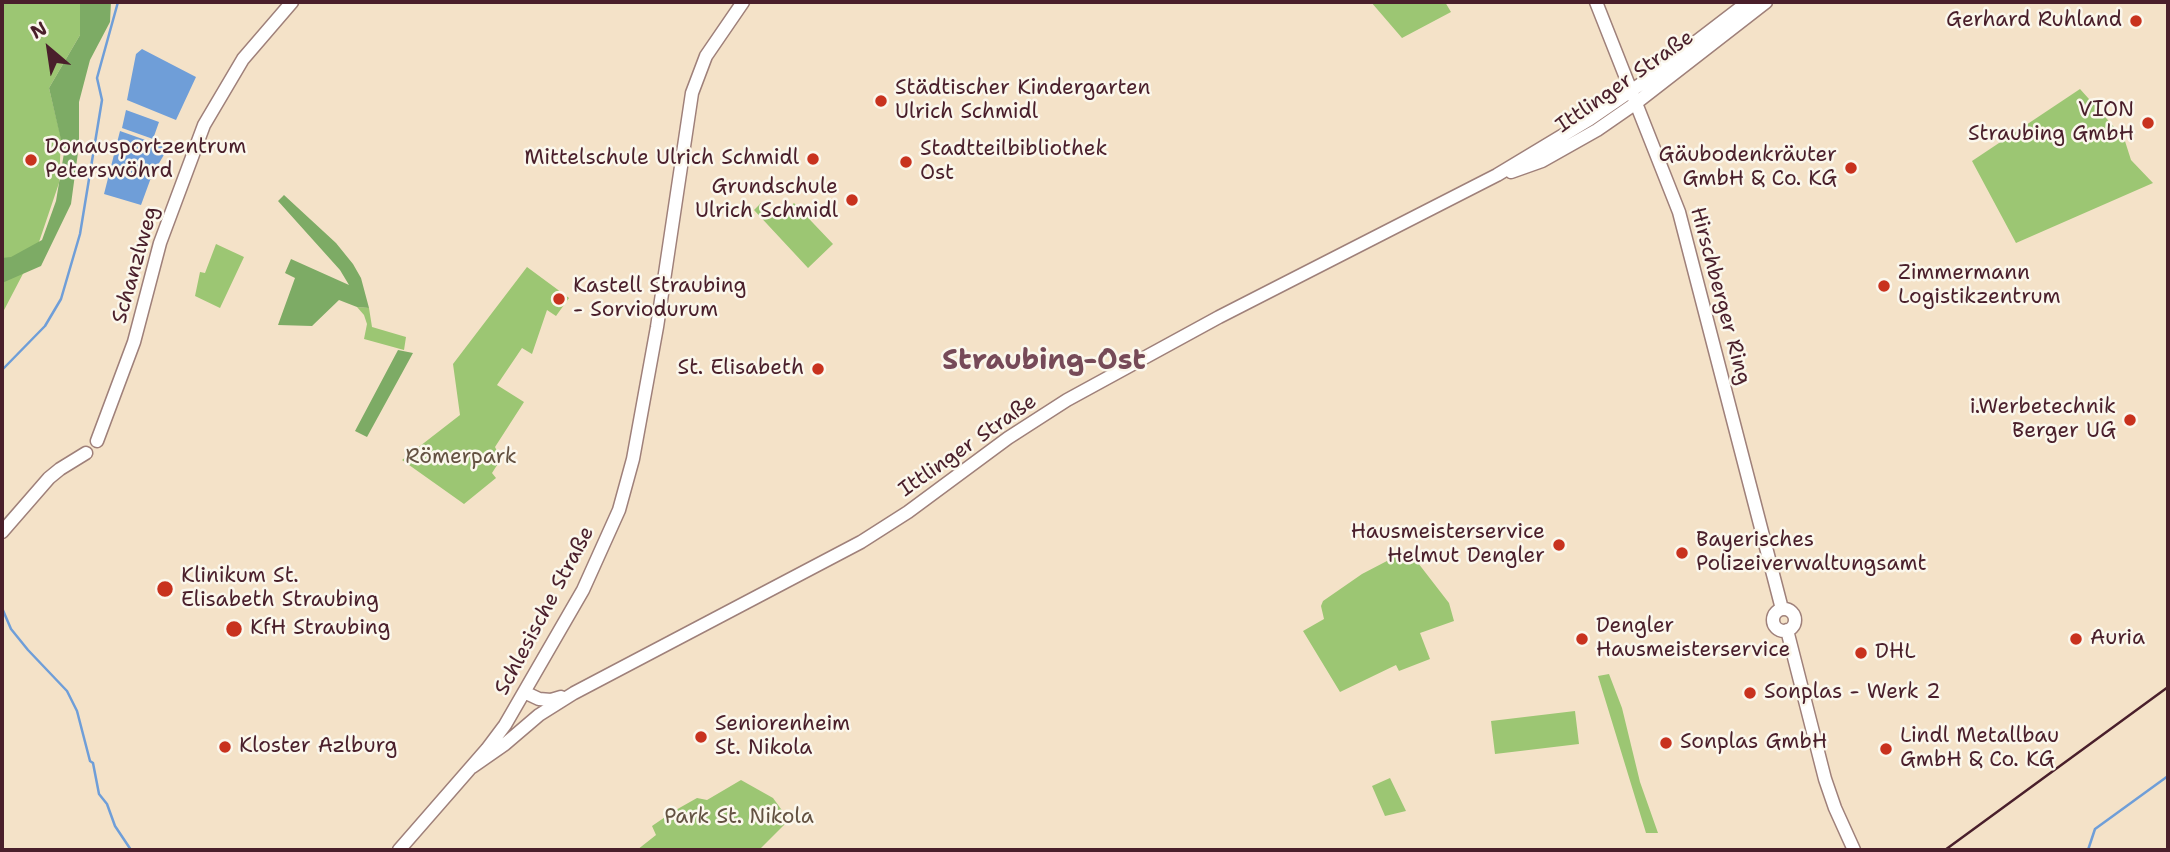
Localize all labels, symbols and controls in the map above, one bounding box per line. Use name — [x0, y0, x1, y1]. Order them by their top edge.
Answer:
place label: Gerhard Ruhland — [1946, 8, 2122, 34]
marker: Gerhard Ruhland — [2128, 13, 2144, 29]
north arrow — [14, 14, 84, 84]
text: N — [26, 16, 51, 45]
street label: Ittlinger Straße — [1551, 25, 1699, 139]
place label: Städtischer Kindergarten Ulrich Schmidl — [895, 76, 1150, 126]
marker: Städtischer Kindergarten Ulrich Schmidl — [873, 93, 889, 109]
place label: VION Straubing GmbH — [1968, 98, 2134, 148]
marker: VION Straubing GmbH — [2140, 115, 2156, 131]
place label: Donausportzentrum Peterswöhrd — [45, 135, 246, 185]
place label: Stadtteilbibliothek Ost — [920, 137, 1107, 187]
place label: Gäubodenkräuter GmbH & Co. KG — [1659, 143, 1837, 193]
place label: Mittelschule Ulrich Schmidl — [524, 146, 799, 172]
marker: Mittelschule Ulrich Schmidl — [805, 151, 821, 167]
marker: Donausportzentrum Peterswöhrd — [23, 152, 39, 168]
marker: Stadtteilbibliothek Ost — [898, 154, 914, 170]
marker: Gäubodenkräuter GmbH & Co. KG — [1843, 160, 1859, 176]
place label: Grundschule Ulrich Schmidl — [695, 175, 838, 225]
marker: Grundschule Ulrich Schmidl — [844, 192, 860, 208]
street label: Schanzlweg — [107, 204, 165, 326]
street label: Hirschberger Ring — [1684, 205, 1756, 387]
place label: Zimmermann Logistikzentrum — [1898, 261, 2061, 311]
place label: Kastell Straubing - Sorviodurum — [573, 274, 746, 324]
marker: Zimmermann Logistikzentrum — [1876, 278, 1892, 294]
marker: Kastell Straubing - Sorviodurum — [551, 291, 567, 307]
district label: Straubing-Ost — [942, 345, 1146, 379]
place label: St. Elisabeth — [678, 356, 804, 382]
marker: St. Elisabeth — [810, 361, 826, 377]
street label: Ittlinger Straße — [894, 389, 1042, 503]
place label: i.Werbetechnik Berger UG — [1970, 395, 2116, 445]
marker: i.Werbetechnik Berger UG — [2122, 412, 2138, 428]
park label: Römerpark — [405, 445, 517, 471]
place label: Hausmeisterservice Helmut Dengler — [1351, 520, 1545, 570]
street label: Schlesische Straße — [490, 522, 600, 700]
place label: Bayerisches Polizeiverwaltungsamt — [1696, 528, 1927, 578]
marker: Hausmeisterservice Helmut Dengler — [1551, 537, 1567, 553]
marker: Bayerisches Polizeiverwaltungsamt — [1674, 545, 1690, 561]
place label: Klinikum St. Elisabeth Straubing — [181, 564, 379, 614]
marker: Klinikum St. Elisabeth Straubing — [155, 579, 175, 599]
place label: Dengler Hausmeisterservice — [1596, 614, 1790, 664]
place label: KfH Straubing — [250, 616, 390, 642]
marker: KfH Straubing — [224, 619, 244, 639]
place label: Auria — [2090, 626, 2145, 652]
marker: Dengler Hausmeisterservice — [1574, 631, 1590, 647]
marker: Auria — [2068, 631, 2084, 647]
place label: DHL — [1875, 640, 1916, 666]
marker: DHL — [1853, 645, 1869, 661]
place label: Sonplas - Werk 2 — [1764, 680, 1941, 706]
marker: Sonplas - Werk 2 — [1742, 685, 1758, 701]
place label: Seniorenheim St. Nikola — [715, 712, 850, 762]
place label: Lindl Metallbau GmbH & Co. KG — [1900, 724, 2059, 774]
marker: Seniorenheim St. Nikola — [693, 729, 709, 745]
place label: Sonplas GmbH — [1680, 730, 1827, 756]
place label: Kloster Azlburg — [239, 734, 397, 760]
marker: Sonplas GmbH — [1658, 735, 1674, 751]
marker: Kloster Azlburg — [217, 739, 233, 755]
marker: Lindl Metallbau GmbH & Co. KG — [1878, 741, 1894, 757]
park label: Park St. Nikola — [664, 805, 814, 831]

